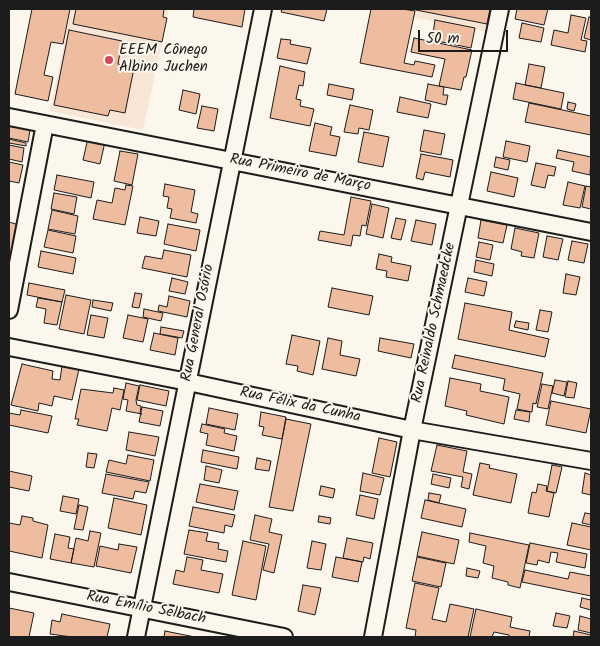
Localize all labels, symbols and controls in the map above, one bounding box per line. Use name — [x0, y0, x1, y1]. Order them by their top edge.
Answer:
scale bar — [420, 20, 510, 52]
text: 50 m — [426, 27, 460, 51]
place label: EEEM Cônego Albino Juchen — [119, 42, 208, 77]
marker: EEEM Cônego Albino Juchen — [103, 54, 115, 66]
street label: Rua Primeiro de Março — [228, 151, 372, 197]
street label: Rua Reinaldo Schmaedcke — [409, 241, 461, 405]
street label: Rua General Osório — [179, 263, 219, 383]
street label: Rua Félix da Cunha — [238, 384, 362, 428]
street label: Rua Emílio Selbach — [85, 589, 207, 629]

